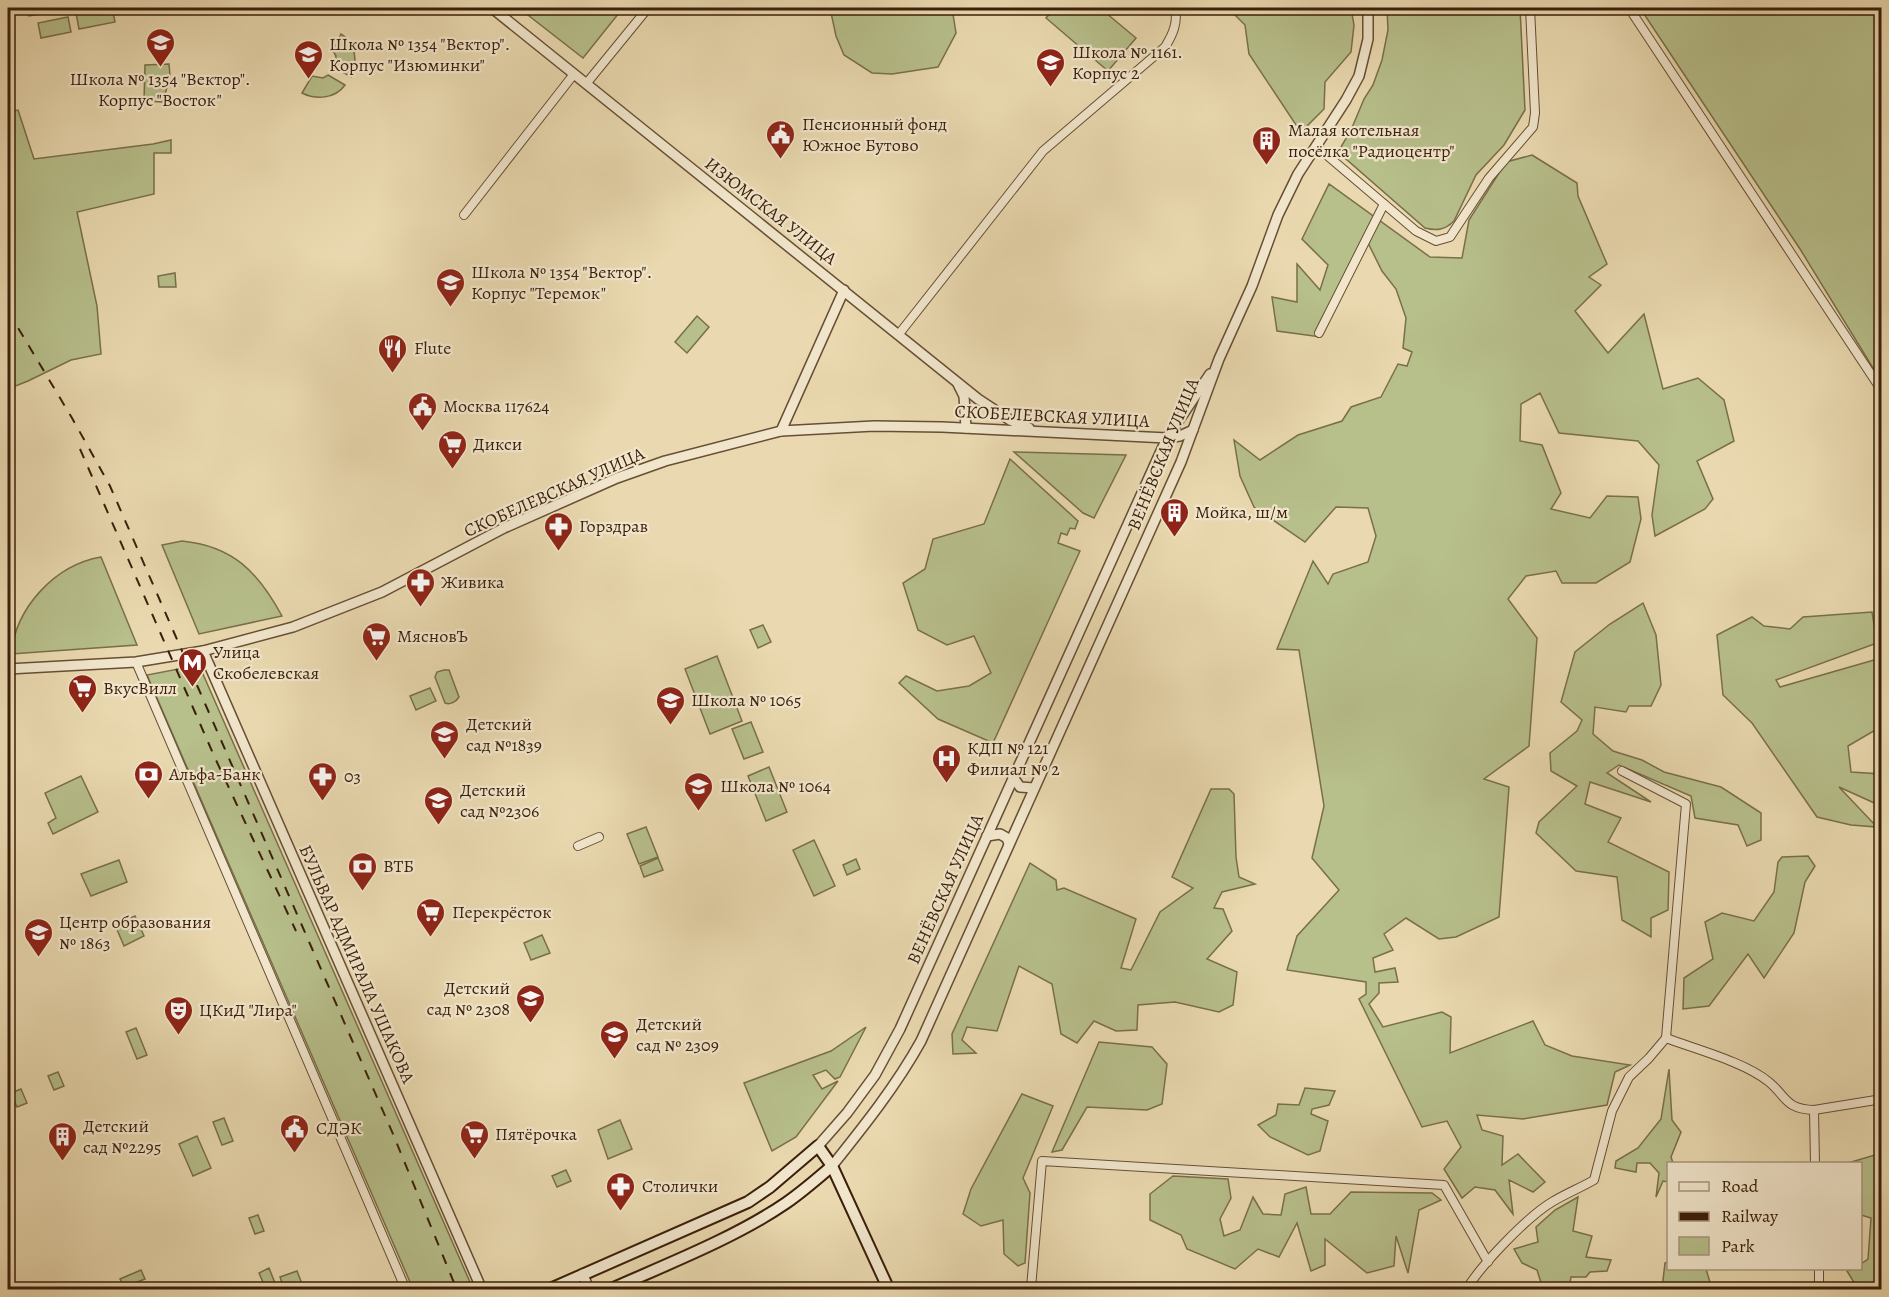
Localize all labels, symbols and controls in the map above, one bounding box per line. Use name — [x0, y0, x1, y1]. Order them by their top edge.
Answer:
school or university icon: Школа № 1354 "Вектор". Корпус "Восток" — [144, 26, 176, 68]
place label: Школа № 1354 "Вектор". Корпус "Изюминки" — [329, 32, 510, 77]
school or university icon: Школа № 1354 "Вектор". Корпус "Изюминки" — [292, 38, 324, 80]
place label: Школа № 1161. Корпус 2 — [1072, 40, 1183, 85]
school or university icon: Школа № 1161. Корпус 2 — [1035, 46, 1067, 88]
place label: Школа № 1354 "Вектор". Корпус "Восток" — [69, 67, 251, 112]
place label: Пенсионный фонд Южное Бутово — [802, 112, 947, 157]
public building icon: Пенсионный фонд Южное Бутово — [765, 118, 797, 160]
place label: Малая котельная посёлка "Радиоцентр" — [1288, 118, 1455, 163]
building icon: Малая котельная посёлка "Радиоцентр" — [1251, 124, 1283, 166]
street label: ИЗЮМСКАЯ УЛИЦА — [700, 152, 843, 271]
place label: Школа № 1354 "Вектор". Корпус "Теремок" — [471, 260, 652, 305]
school or university icon: Школа № 1354 "Вектор". Корпус "Теремок" — [434, 266, 466, 308]
restaurant icon: Flute — [377, 332, 409, 374]
place label: Flute — [414, 336, 451, 360]
street label: ВЕНЁВСКАЯ УЛИЦА — [1121, 374, 1205, 534]
public building icon: Москва 117624 — [406, 390, 438, 432]
place label: Москва 117624 — [443, 394, 549, 418]
street label: СКОБЕЛЕВСКАЯ УЛИЦА — [954, 399, 1151, 433]
supermarket icon: Дикси — [436, 428, 468, 470]
place label: Дикси — [473, 432, 522, 456]
street label: СКОБЕЛЕВСКАЯ УЛИЦА — [460, 441, 648, 543]
building icon: Мойка, ш/м — [1158, 496, 1190, 538]
place label: Мойка, ш/м — [1195, 500, 1288, 524]
pharmacy icon: Горздрав — [542, 510, 574, 552]
place label: Горздрав — [579, 514, 648, 538]
pharmacy icon: Живика — [404, 566, 436, 608]
place label: Живика — [441, 570, 505, 594]
supermarket icon: МясновЪ — [360, 620, 392, 662]
place label: МясновЪ — [397, 624, 468, 648]
place label: Улица Скобелевская — [213, 640, 319, 685]
metro station icon: Улица Скобелевская — [176, 646, 208, 688]
supermarket icon: ВкусВилл — [66, 672, 98, 714]
place label: ВкусВилл — [103, 676, 177, 700]
school or university icon: Школа № 1065 — [654, 684, 686, 726]
place label: Школа № 1065 — [691, 688, 801, 712]
place label: Детский сад №1839 — [466, 712, 542, 757]
school or university icon: Детский сад №1839 — [429, 718, 461, 760]
place label: КДП № 121 Филиал № 2 — [967, 736, 1060, 781]
hospital icon: КДП № 121 Филиал № 2 — [930, 742, 962, 784]
bank icon: Альфа-Банк — [132, 758, 164, 800]
pharmacy icon: 03 — [307, 760, 339, 802]
place label: Альфа-Банк — [168, 762, 261, 786]
place label: 03 — [344, 764, 361, 788]
school or university icon: Школа № 1064 — [683, 770, 715, 812]
place label: Школа № 1064 — [720, 774, 831, 798]
place label: Детский сад №2306 — [460, 778, 539, 823]
school or university icon: Детский сад №2306 — [423, 784, 455, 826]
street label: ВЕНЁВСКАЯ УЛИЦА — [901, 810, 989, 968]
street label: БУЛЬВАР АДМИРАЛА УШАКОВА — [293, 841, 421, 1087]
bank icon: ВТБ — [346, 850, 378, 892]
place label: ВТБ — [383, 854, 414, 878]
supermarket icon: Перекрёсток — [415, 896, 447, 938]
place label: Перекрёсток — [452, 900, 552, 924]
place label: Центр образования № 1863 — [59, 910, 211, 955]
school or university icon: Центр образования № 1863 — [22, 916, 54, 958]
place label: Детский сад № 2308 — [427, 976, 510, 1021]
school or university icon: Детский сад № 2308 — [515, 982, 547, 1024]
theatre icon: ЦКиД "Лира" — [162, 994, 194, 1036]
place label: ЦКиД "Лира" — [199, 998, 297, 1022]
place label: Детский сад № 2309 — [636, 1012, 719, 1057]
school or university icon: Детский сад № 2309 — [599, 1018, 631, 1060]
public building icon: СДЭК — [279, 1112, 311, 1154]
place label: Детский сад №2295 — [83, 1114, 161, 1159]
place label: СДЭК — [316, 1116, 362, 1140]
supermarket icon: Пятёрочка — [458, 1118, 490, 1160]
building icon: Детский сад №2295 — [46, 1120, 78, 1162]
place label: Пятёрочка — [495, 1122, 578, 1146]
legend — [1667, 1162, 1862, 1270]
pharmacy icon: Столички — [605, 1170, 637, 1212]
place label: Столички — [642, 1174, 718, 1198]
text: Road — [1721, 1174, 1759, 1198]
text: Railway — [1721, 1204, 1779, 1228]
text: Park — [1721, 1234, 1755, 1258]

